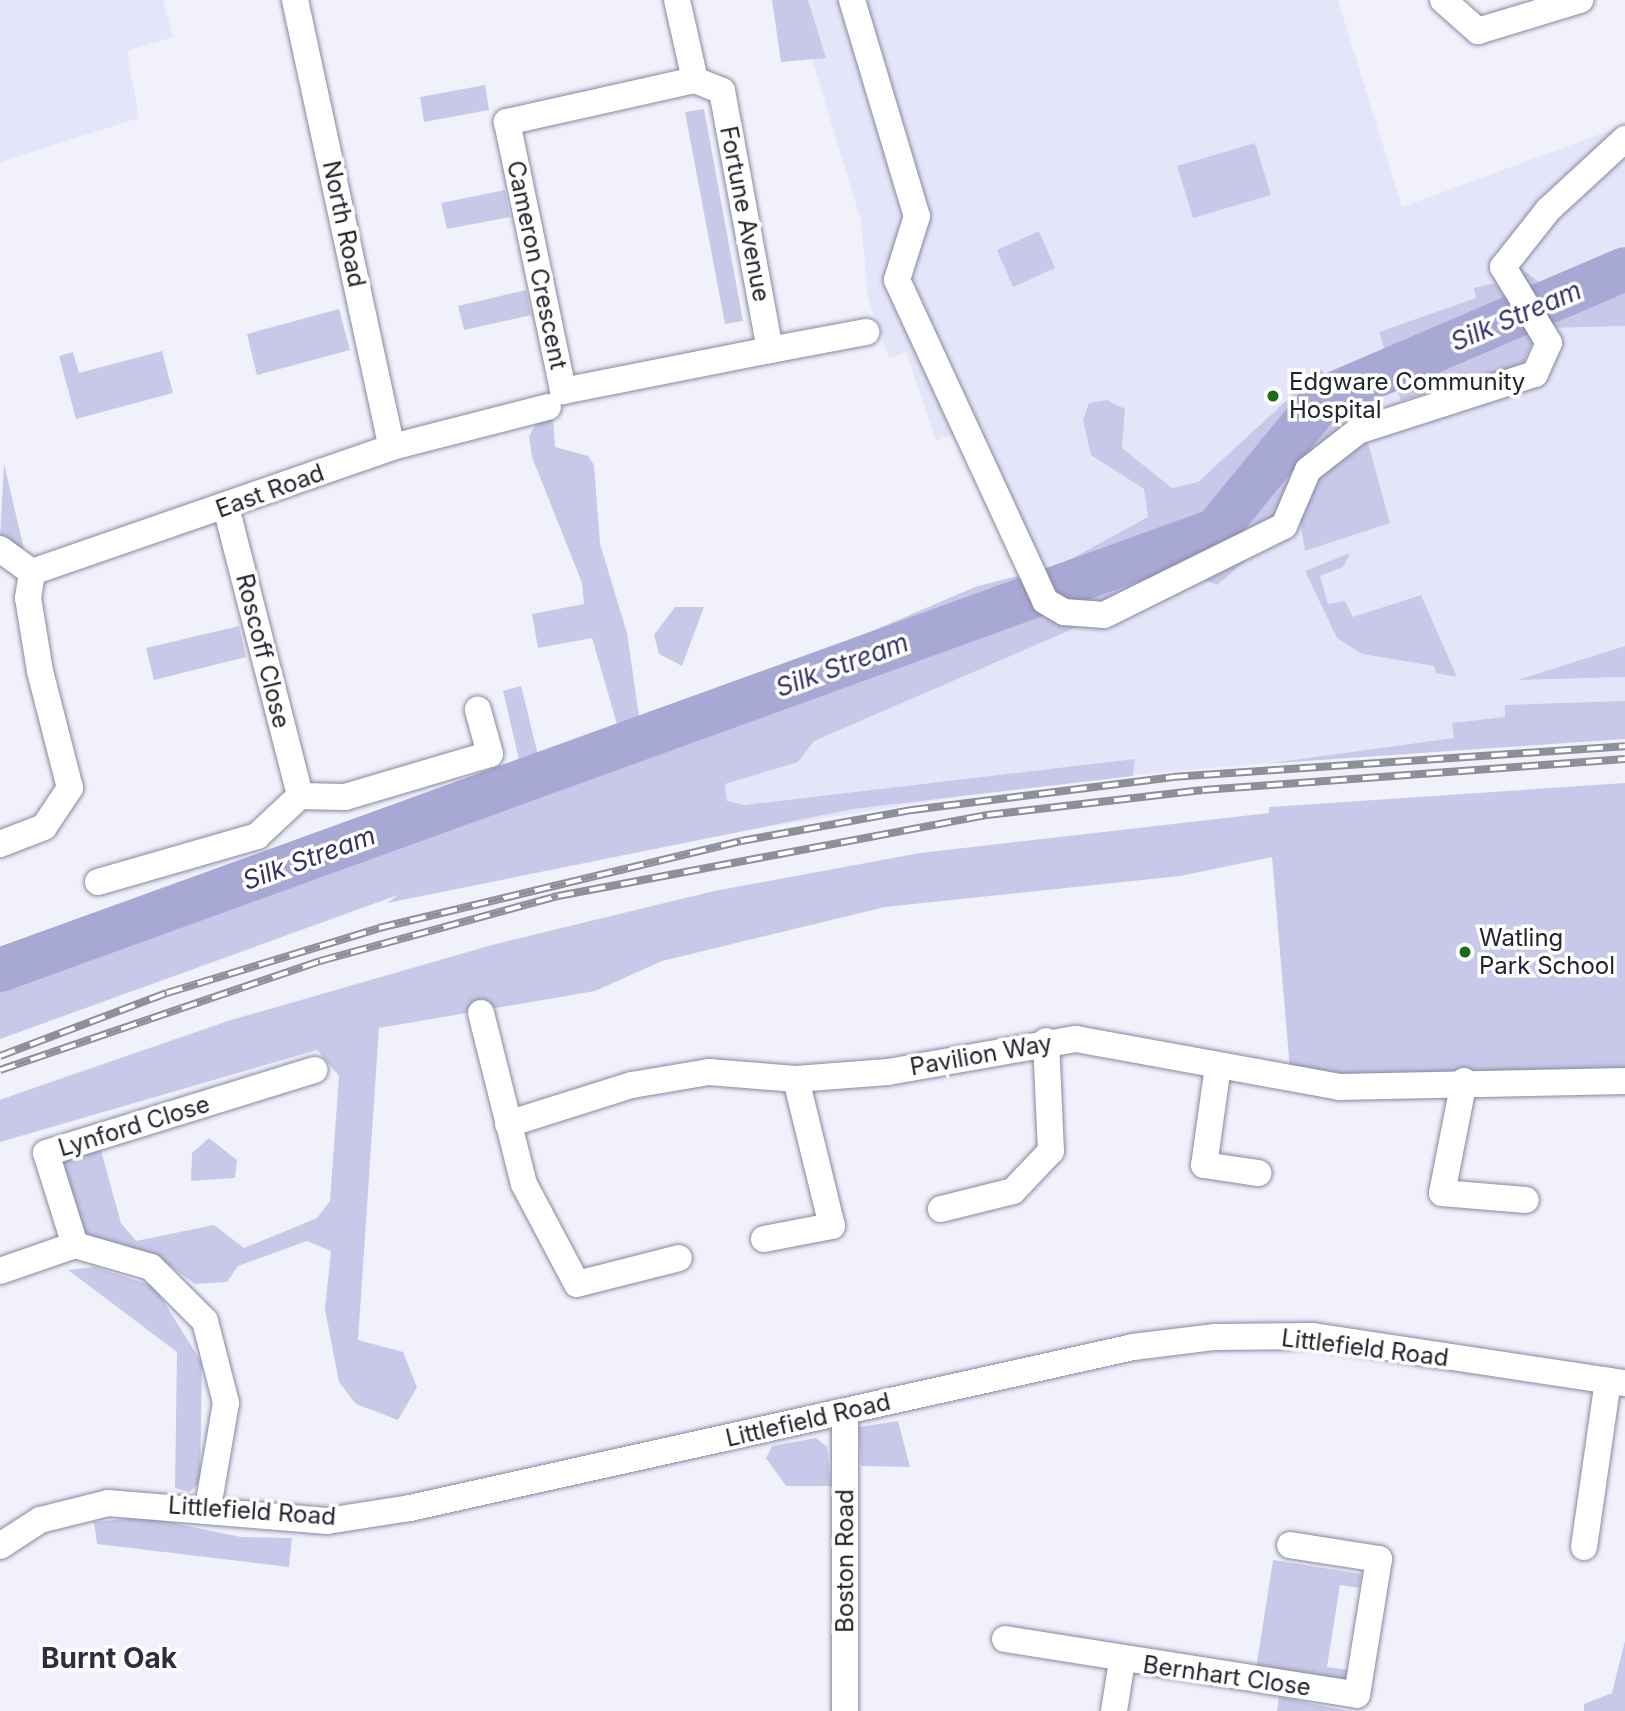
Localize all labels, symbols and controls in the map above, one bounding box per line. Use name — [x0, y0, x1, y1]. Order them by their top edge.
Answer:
street label: Fortune Avenue — [714, 124, 776, 304]
street label: North Road — [317, 158, 371, 290]
street label: Cameron Crescent — [501, 158, 573, 372]
water label: Silk Stream — [1446, 274, 1586, 358]
place label: Edgware Community Hospital — [1289, 368, 1525, 424]
marker: Edgware Community Hospital — [1263, 386, 1283, 406]
street label: East Road — [212, 458, 328, 524]
street label: Roscoff Close — [230, 571, 296, 731]
water label: Silk Stream — [771, 627, 913, 703]
water label: Silk Stream — [238, 820, 380, 896]
place label: Watling Park School — [1479, 924, 1615, 980]
marker: Watling Park School — [1457, 944, 1473, 960]
street label: Pavilion Way — [908, 1028, 1054, 1082]
street label: Lynford Close — [55, 1089, 213, 1163]
street label: Littlefield Road — [1280, 1323, 1450, 1373]
street label: Littlefield Road — [723, 1387, 893, 1453]
street label: Boston Road — [831, 1489, 859, 1633]
street label: Littlefield Road — [167, 1491, 337, 1531]
district label: Burnt Oak — [41, 1641, 177, 1675]
street label: Bernhart Close — [1141, 1650, 1313, 1702]

